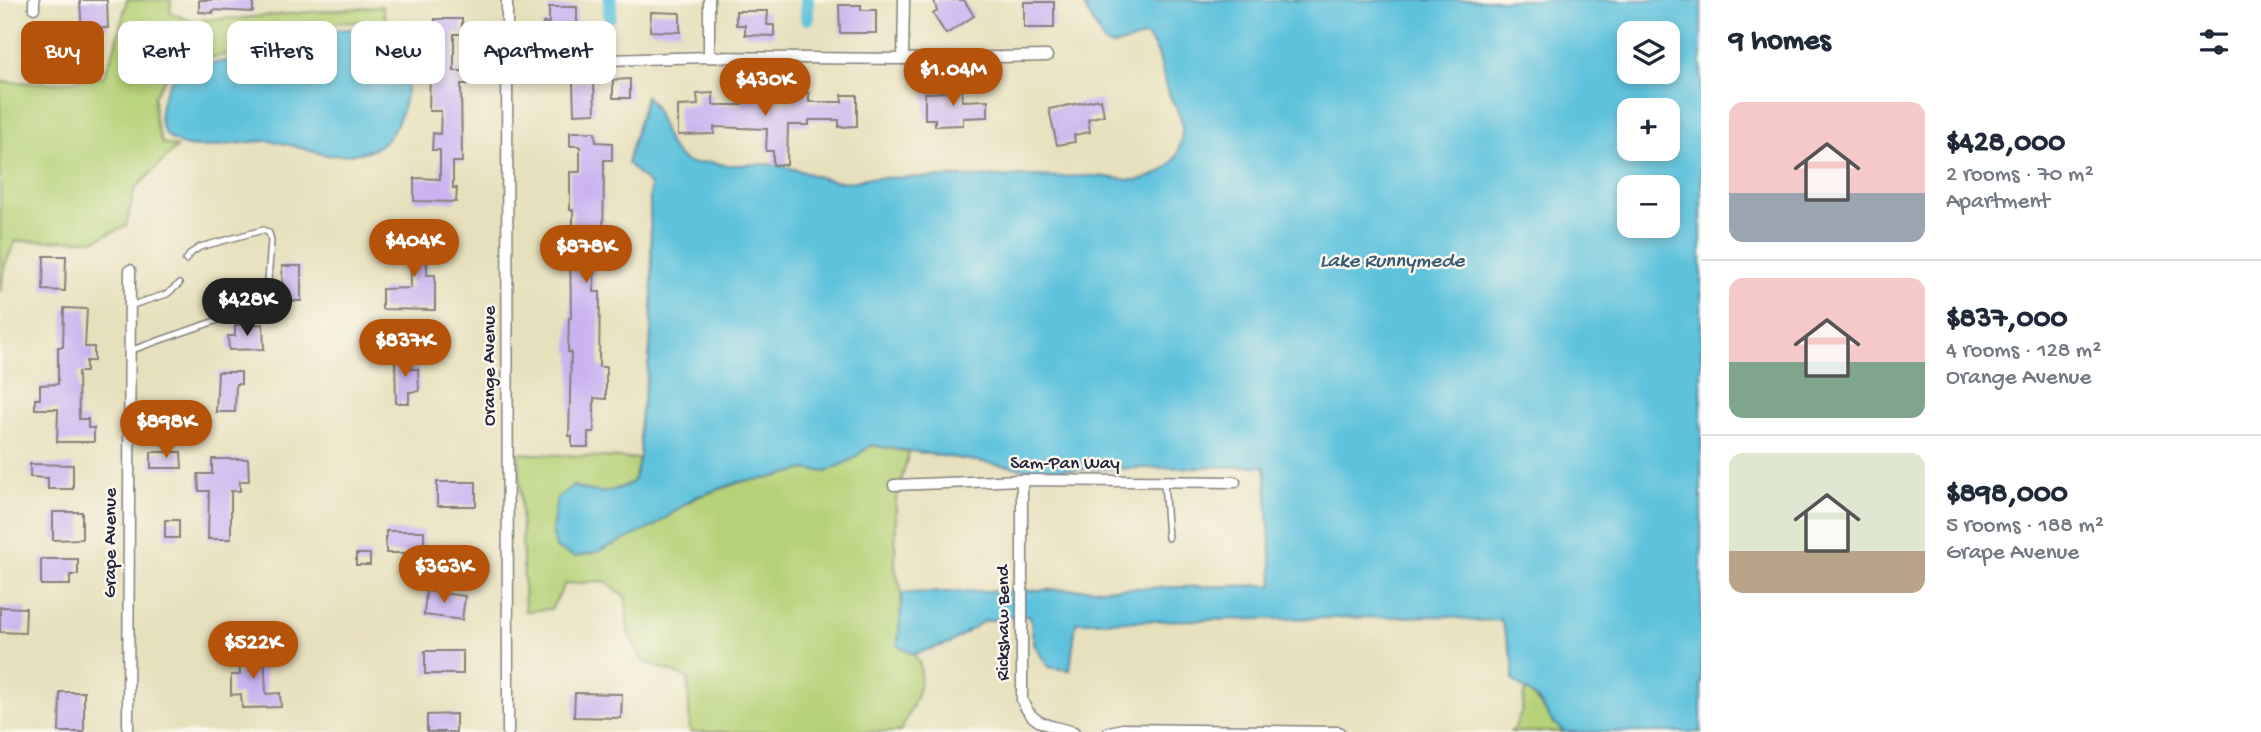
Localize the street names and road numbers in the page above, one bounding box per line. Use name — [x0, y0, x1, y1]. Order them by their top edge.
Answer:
street label: Orange Avenue — [479, 306, 502, 426]
street label: Sam-Pan Way — [1010, 453, 1120, 476]
street label: Grape Avenue — [100, 488, 123, 598]
street label: Rickshaw Bend — [993, 563, 1016, 681]

